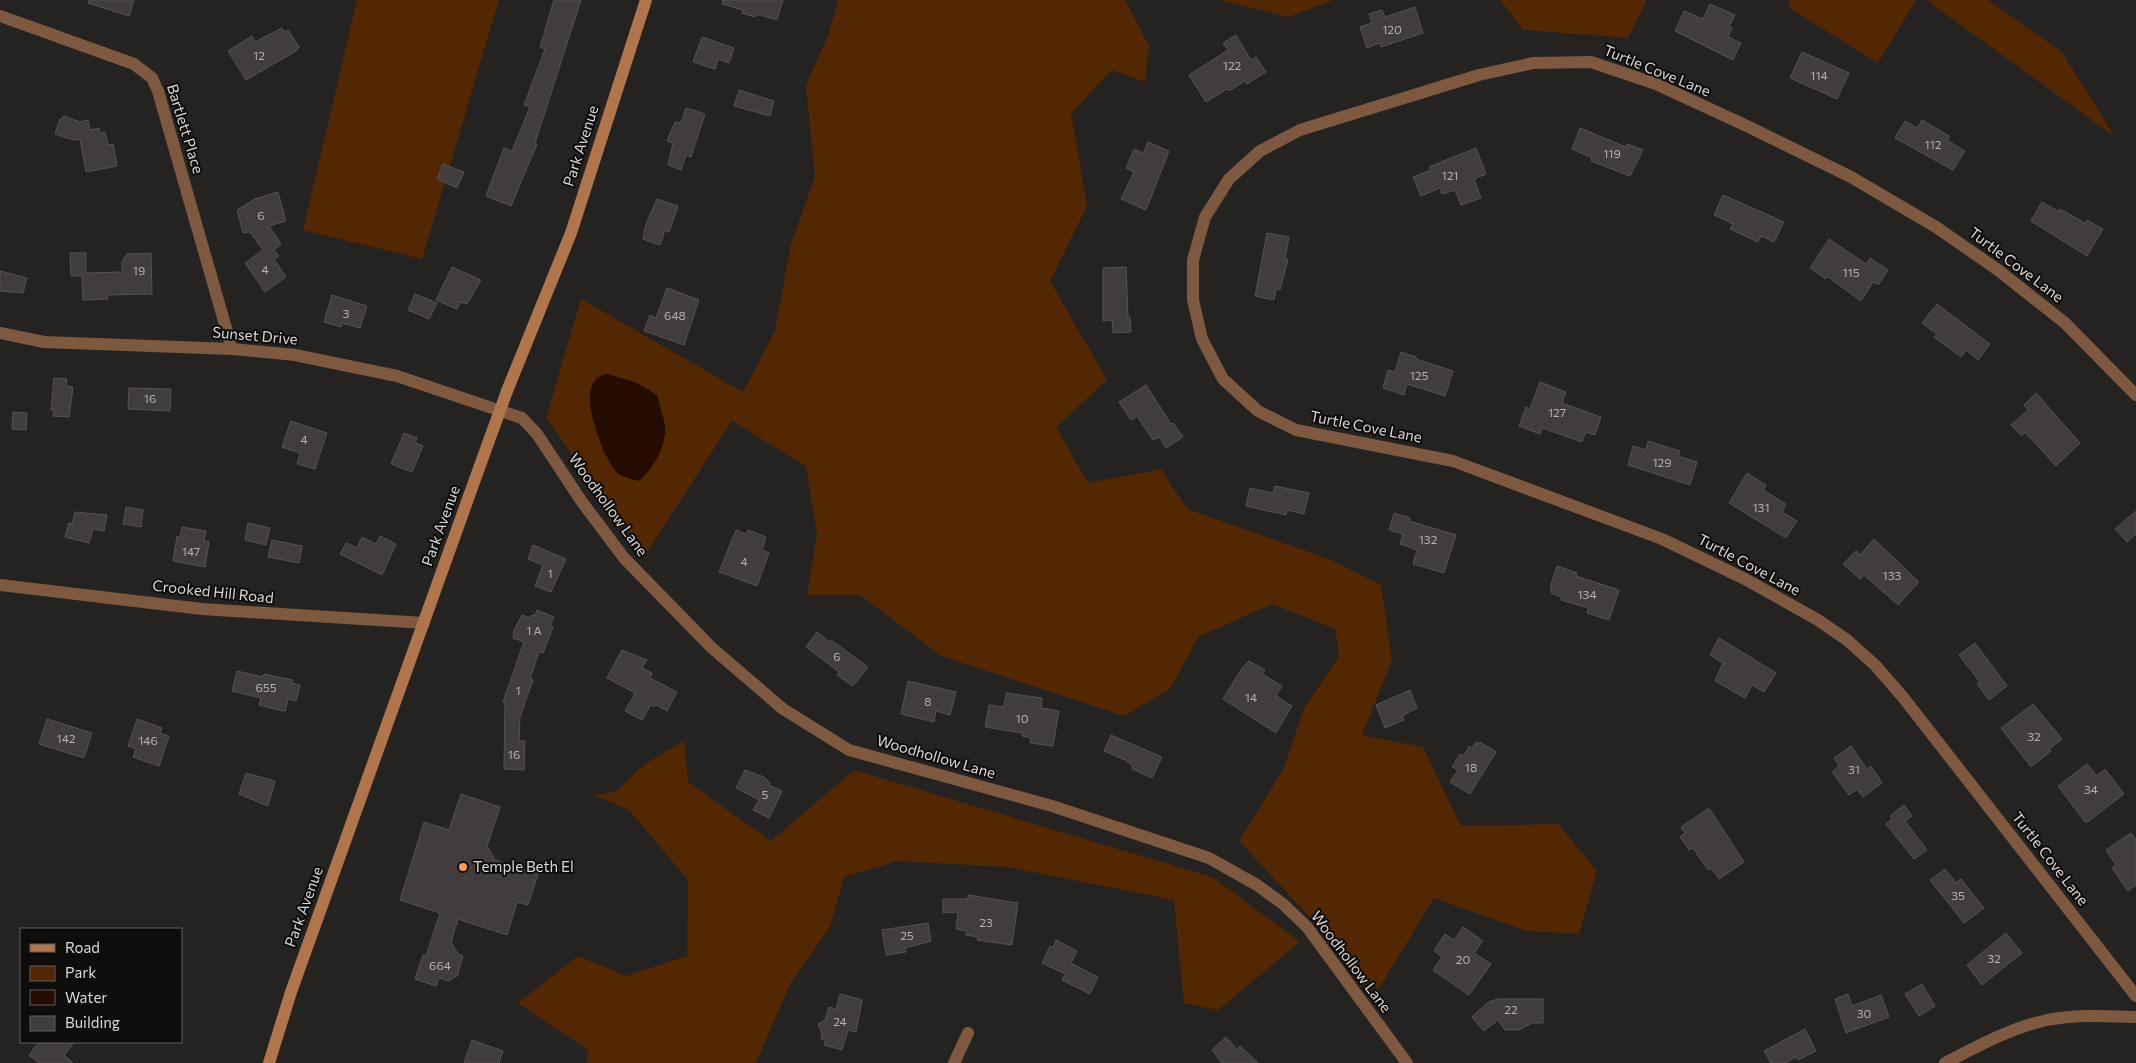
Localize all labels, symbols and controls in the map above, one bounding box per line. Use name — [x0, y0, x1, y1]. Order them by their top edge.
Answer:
house number: 120 — [1382, 22, 1402, 36]
street label: Turtle Cove Lane — [1601, 40, 1713, 100]
house number: 12 — [253, 48, 265, 62]
house number: 122 — [1223, 58, 1242, 72]
house number: 114 — [1810, 68, 1828, 82]
street label: Bartlett Place — [164, 82, 208, 176]
street label: Park Avenue — [558, 103, 602, 189]
house number: 112 — [1925, 137, 1942, 151]
house number: 119 — [1603, 146, 1621, 160]
house number: 121 — [1442, 168, 1458, 182]
house number: 6 — [257, 208, 265, 222]
street label: Turtle Cove Lane — [1966, 223, 2067, 306]
house number: 4 — [261, 262, 269, 276]
house number: 19 — [133, 263, 145, 277]
house number: 115 — [1842, 265, 1860, 279]
house number: 3 — [343, 306, 350, 320]
house number: 648 — [664, 308, 686, 322]
street label: Sunset Drive — [212, 322, 299, 348]
house number: 125 — [1410, 368, 1428, 382]
house number: 16 — [144, 391, 156, 405]
house number: 127 — [1548, 405, 1566, 419]
street label: Turtle Cove Lane — [1309, 406, 1424, 446]
house number: 4 — [300, 432, 308, 446]
street label: Woodhollow Lane — [566, 450, 652, 559]
house number: 129 — [1652, 455, 1672, 469]
street label: Park Avenue — [417, 483, 463, 568]
house number: 131 — [1752, 500, 1770, 514]
street label: Turtle Cove Lane — [1695, 530, 1804, 599]
house number: 132 — [1419, 532, 1438, 546]
house number: 147 — [182, 544, 200, 558]
house number: 4 — [740, 554, 748, 568]
house number: 1 — [547, 566, 553, 580]
house number: 133 — [1883, 568, 1902, 582]
street label: Crooked Hill Road — [152, 576, 275, 606]
house number: 134 — [1577, 587, 1597, 601]
house number: 1 A — [526, 623, 542, 637]
house number: 6 — [833, 649, 841, 663]
house number: 655 — [255, 680, 277, 694]
house number: 1 — [515, 683, 521, 697]
house number: 14 — [1245, 690, 1257, 704]
house number: 8 — [924, 694, 932, 708]
house number: 10 — [1016, 711, 1029, 725]
house number: 32 — [2027, 729, 2041, 743]
house number: 142 — [57, 731, 76, 745]
street label: Woodhollow Lane — [875, 731, 998, 782]
house number: 146 — [138, 733, 158, 747]
house number: 16 — [508, 747, 520, 761]
house number: 18 — [1465, 760, 1477, 774]
house number: 31 — [1848, 762, 1860, 776]
house number: 34 — [2084, 782, 2098, 796]
house number: 5 — [762, 787, 769, 801]
street label: Turtle Cove Lane — [2009, 808, 2093, 909]
place label: Temple Beth El — [473, 857, 574, 875]
marker: Temple Beth El — [457, 861, 469, 873]
street label: Park Avenue — [280, 864, 326, 949]
house number: 35 — [1951, 888, 1965, 902]
street label: Woodhollow Lane — [1308, 907, 1396, 1016]
house number: 23 — [979, 915, 993, 929]
legend — [20, 928, 182, 1043]
house number: 25 — [900, 928, 914, 942]
text: Road — [65, 938, 100, 956]
house number: 32 — [1987, 951, 2001, 965]
house number: 20 — [1456, 952, 1470, 966]
house number: 664 — [429, 958, 451, 972]
text: Park — [65, 963, 96, 981]
text: Water — [65, 988, 107, 1006]
house number: 22 — [1504, 1002, 1518, 1016]
house number: 30 — [1857, 1006, 1872, 1020]
text: Building — [65, 1013, 120, 1031]
house number: 24 — [833, 1014, 847, 1028]

